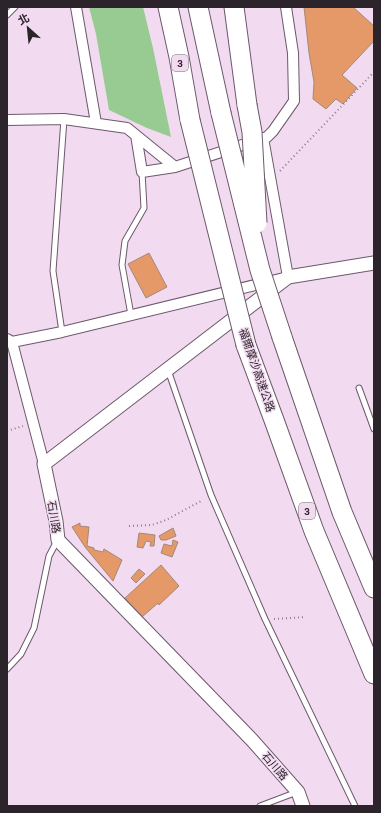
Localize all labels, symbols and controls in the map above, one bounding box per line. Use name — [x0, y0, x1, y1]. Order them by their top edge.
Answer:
north arrow — [8, 8, 48, 48]
text: 北 — [15, 10, 32, 28]
road number: 3 — [172, 55, 188, 71]
street label: 福爾摩沙高速公路 — [236, 326, 278, 414]
street label: 石川路 — [45, 500, 63, 534]
road number: 3 — [299, 503, 315, 519]
street label: 石川路 — [259, 749, 291, 783]

